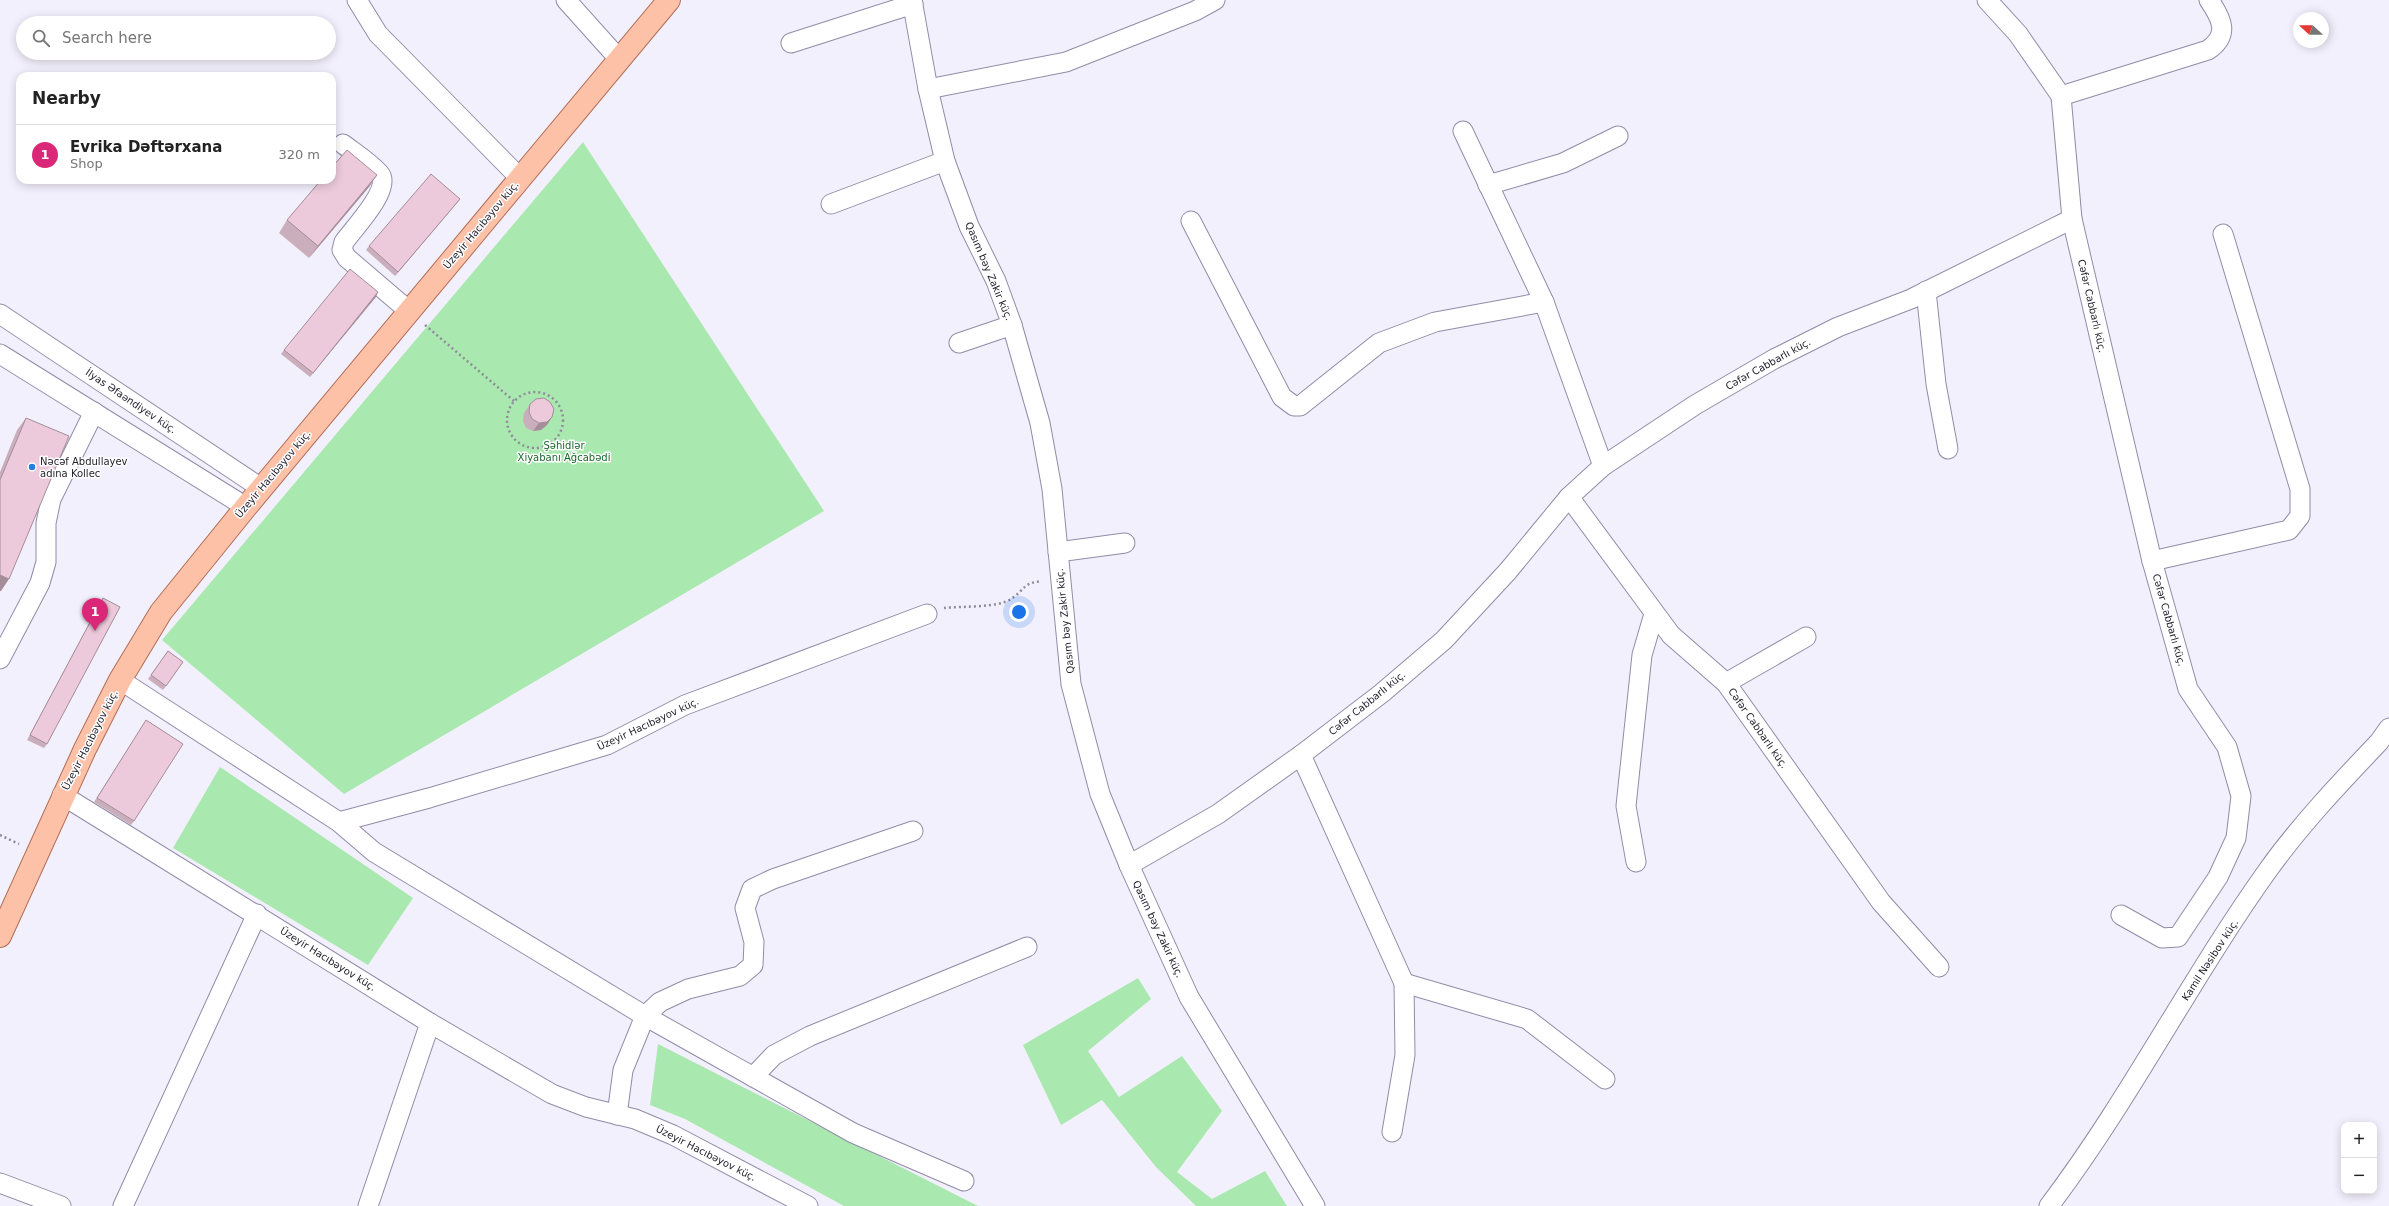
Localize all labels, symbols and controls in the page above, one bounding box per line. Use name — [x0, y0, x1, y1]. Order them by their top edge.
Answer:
north arrow — [2293, 12, 2329, 48]
search box — [16, 16, 336, 60]
icon: search — [30, 27, 52, 49]
text: Search here — [62, 29, 152, 47]
text: Nearby — [32, 88, 101, 108]
text: Evrika Dəftərxana — [70, 138, 222, 156]
text: 1 — [40, 147, 50, 162]
text: 320 m — [278, 147, 320, 162]
text: Shop — [70, 156, 103, 171]
street label: Üzeyir Hacıbəyov küç. — [440, 178, 521, 271]
street label: Qasım bəy Zakir küç. — [963, 220, 1015, 322]
street label: Cəfər Cabbarlı küç. — [2076, 258, 2108, 354]
street label: Cəfər Cabbarlı küç. — [1724, 336, 1812, 392]
street label: İlyas Əfaəndiyev küç. — [84, 366, 179, 435]
street label: Üzeyir Hacıbəyov küç. — [232, 427, 313, 520]
park label: Şəhidlər Xiyabanı Ağcabədi — [518, 440, 610, 463]
place label: Nəcəf Abdullayev adına Kollec — [40, 456, 128, 479]
marker: Nəcəf Abdullayev adına Kollec — [27, 462, 37, 472]
street label: Qasım bəy Zakir küç. — [1054, 568, 1076, 674]
street label: Cəfər Cabbarlı küç. — [2151, 573, 2187, 667]
pin: 1 — [82, 598, 108, 631]
your location — [1009, 602, 1029, 622]
street label: Cəfər Cabbarlı küç. — [1326, 669, 1408, 737]
street label: Cəfər Cabbarlı küç. — [1726, 686, 1790, 770]
street label: Üzeyir Hacıbəyov küç. — [59, 688, 120, 792]
street label: Üzeyir Hacıbəyov küç. — [595, 695, 701, 752]
street label: Qasım bəy Zakir küç. — [1131, 879, 1185, 979]
street label: Kamil Nəsibov küç. — [2180, 917, 2240, 1003]
street label: Üzeyir Hacıbəyov küç. — [278, 924, 378, 993]
street label: Üzeyir Hacıbəyov küç. — [654, 1122, 758, 1183]
map controls — [2341, 1122, 2377, 1194]
button: + — [2341, 1122, 2377, 1158]
button: − — [2341, 1158, 2377, 1194]

